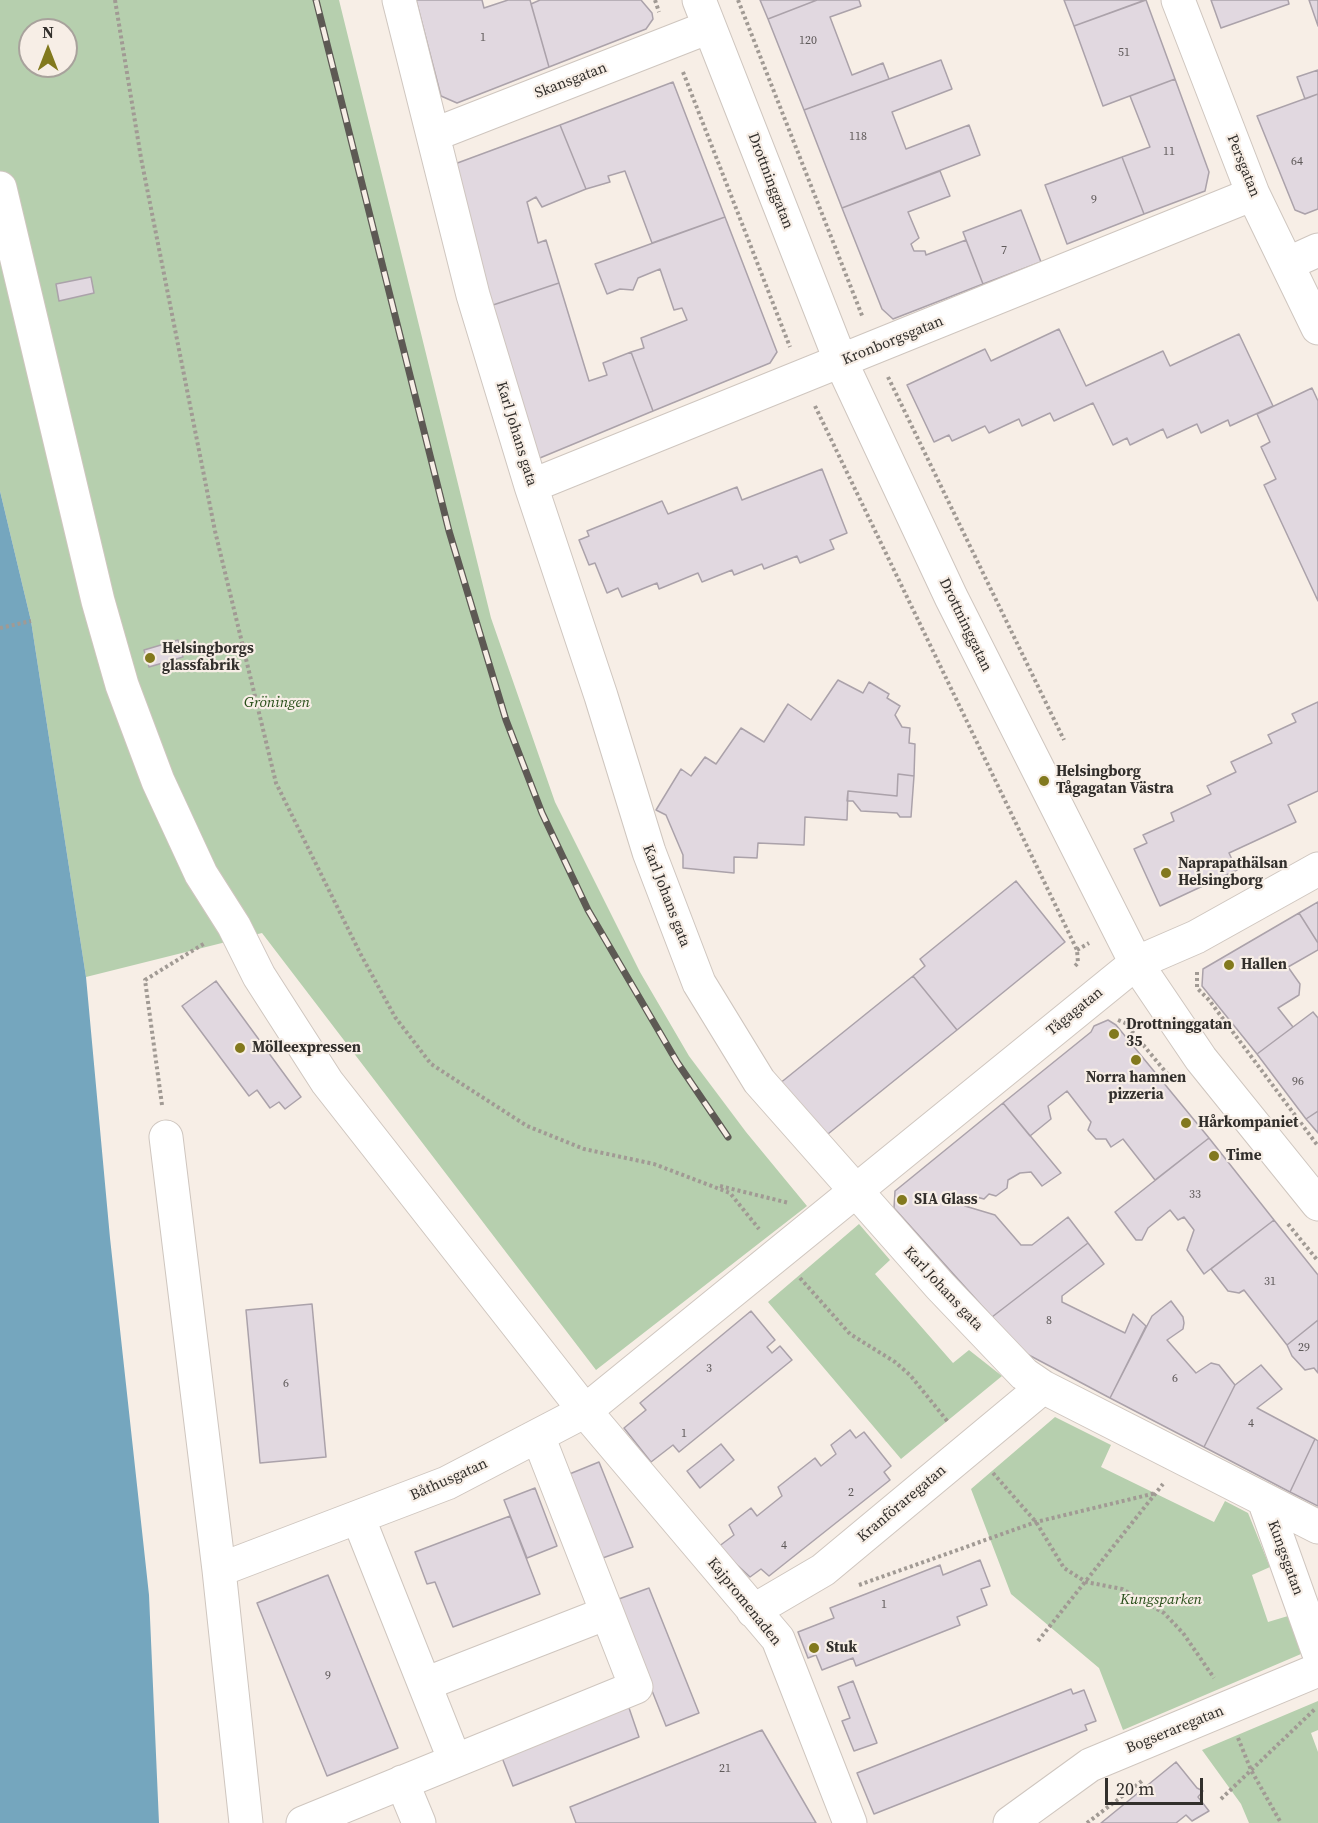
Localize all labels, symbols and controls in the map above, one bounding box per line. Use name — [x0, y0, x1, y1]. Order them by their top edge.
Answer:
north arrow — [18, 18, 78, 78]
text: N — [42, 21, 54, 43]
house number: 1 — [480, 31, 486, 45]
house number: 120 — [799, 34, 817, 48]
house number: 51 — [1118, 46, 1130, 60]
street label: Skansgatan — [533, 59, 609, 103]
street label: Drottninggatan — [743, 130, 797, 232]
house number: 118 — [849, 130, 867, 144]
street label: Persgatan — [1222, 132, 1264, 200]
house number: 11 — [1163, 145, 1175, 159]
house number: 64 — [1291, 155, 1303, 169]
house number: 9 — [1091, 193, 1097, 207]
house number: 7 — [1001, 244, 1007, 258]
street label: Kronborgsgatan — [840, 313, 946, 369]
street label: Karl Johans gata — [492, 380, 540, 488]
street label: Drottninggatan — [935, 575, 995, 675]
place label: Helsingborgs glassfabrik — [162, 640, 254, 675]
marker: Helsingborgs glassfabrik — [143, 651, 157, 665]
park label: Gröningen — [244, 694, 310, 712]
place label: Helsingborg Tågagatan Västra — [1056, 763, 1174, 798]
marker: Helsingborg Tågagatan Västra — [1037, 774, 1051, 788]
street label: Karl Johans gata — [638, 842, 694, 950]
place label: Naprapathälsan Helsingborg — [1178, 855, 1288, 890]
marker: Naprapathälsan Helsingborg — [1159, 866, 1173, 880]
place label: Hallen — [1241, 956, 1287, 974]
marker: Hallen — [1222, 958, 1236, 972]
street label: Tågagatan — [1043, 984, 1107, 1040]
place label: Drottninggatan 35 — [1126, 1016, 1232, 1051]
marker: Drottninggatan 35 — [1107, 1027, 1121, 1041]
place label: Mölleexpressen — [252, 1039, 361, 1057]
marker: Mölleexpressen — [233, 1041, 247, 1055]
marker: Norra hamnen pizzeria — [1129, 1053, 1143, 1067]
place label: Norra hamnen pizzeria — [1086, 1069, 1186, 1104]
house number: 96 — [1292, 1075, 1304, 1089]
place label: Hårkompaniet — [1198, 1114, 1298, 1132]
marker: Hårkompaniet — [1179, 1116, 1193, 1130]
place label: Time — [1226, 1147, 1261, 1165]
marker: Time — [1207, 1149, 1221, 1163]
house number: 33 — [1189, 1188, 1201, 1202]
place label: SIA Glass — [914, 1191, 978, 1209]
marker: SIA Glass — [895, 1193, 909, 1207]
street label: Karl Johans gata — [900, 1243, 986, 1335]
house number: 31 — [1264, 1275, 1276, 1289]
house number: 8 — [1046, 1314, 1052, 1328]
house number: 29 — [1298, 1341, 1310, 1355]
house number: 3 — [706, 1362, 712, 1376]
house number: 6 — [1172, 1372, 1178, 1386]
house number: 6 — [283, 1377, 289, 1391]
house number: 4 — [1248, 1417, 1254, 1431]
house number: 1 — [681, 1427, 687, 1441]
street label: Båthusgatan — [408, 1455, 490, 1505]
street label: Kranföraregatan — [854, 1462, 950, 1546]
house number: 2 — [848, 1486, 854, 1500]
street label: Kungsgatan — [1263, 1518, 1307, 1598]
house number: 4 — [781, 1539, 787, 1553]
street label: Kajpromenaden — [703, 1554, 785, 1650]
park label: Kungsparken — [1120, 1591, 1202, 1609]
house number: 1 — [881, 1598, 887, 1612]
place label: Stuk — [826, 1639, 857, 1657]
marker: Stuk — [807, 1641, 821, 1655]
house number: 9 — [325, 1669, 331, 1683]
street label: Bogseraregatan — [1124, 1702, 1226, 1758]
house number: 21 — [719, 1762, 731, 1776]
scale bar — [1108, 1766, 1206, 1804]
text: 20 m — [1116, 1776, 1154, 1801]

